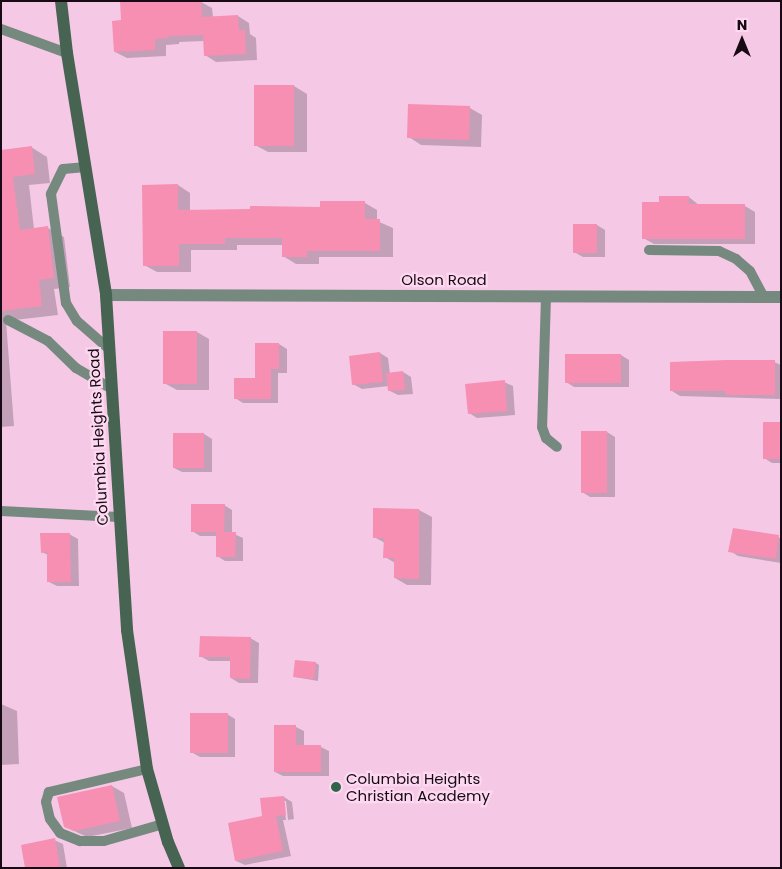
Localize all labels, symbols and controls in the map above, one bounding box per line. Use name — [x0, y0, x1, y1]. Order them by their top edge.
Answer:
north arrow — [717, 15, 767, 65]
text: N — [737, 15, 747, 35]
street label: Olson Road — [401, 271, 487, 289]
street label: Columbia Heights Road — [84, 348, 112, 526]
place label: Columbia Heights Christian Academy — [346, 769, 490, 804]
marker: Columbia Heights Christian Academy — [330, 781, 342, 793]

